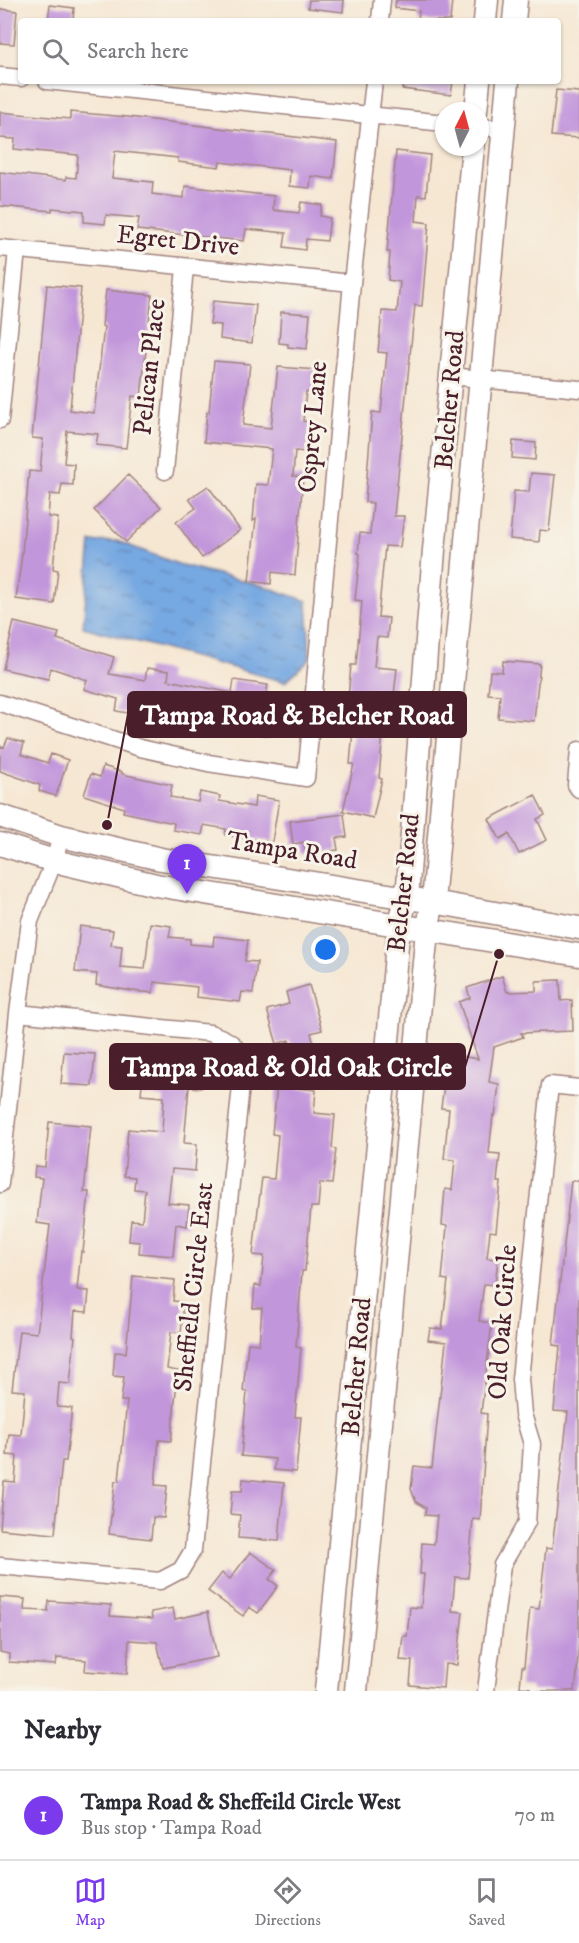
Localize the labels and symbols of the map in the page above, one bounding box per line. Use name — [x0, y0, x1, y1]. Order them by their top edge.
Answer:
north arrow — [435, 102, 489, 156]
street label: Egret Drive — [115, 218, 241, 264]
street label: Pelican Place — [126, 297, 174, 437]
street label: Belcher Road — [427, 329, 473, 471]
street label: Osprey Lane — [291, 360, 335, 494]
callout: Tampa Road & Belcher Road — [128, 692, 466, 737]
text: Tampa Road & Belcher Road — [139, 699, 454, 733]
street label: Belcher Road — [380, 812, 428, 954]
street label: Tampa Road — [224, 824, 360, 878]
pin: 1 — [168, 844, 207, 894]
your location — [311, 935, 340, 964]
callout: Tampa Road & Old Oak Circle — [110, 1044, 465, 1089]
text: Tampa Road & Old Oak Circle — [121, 1051, 452, 1085]
street label: Sheffield Circle East — [167, 1181, 221, 1393]
street label: Old Oak Circle — [481, 1243, 525, 1401]
street label: Belcher Road — [334, 1296, 380, 1438]

